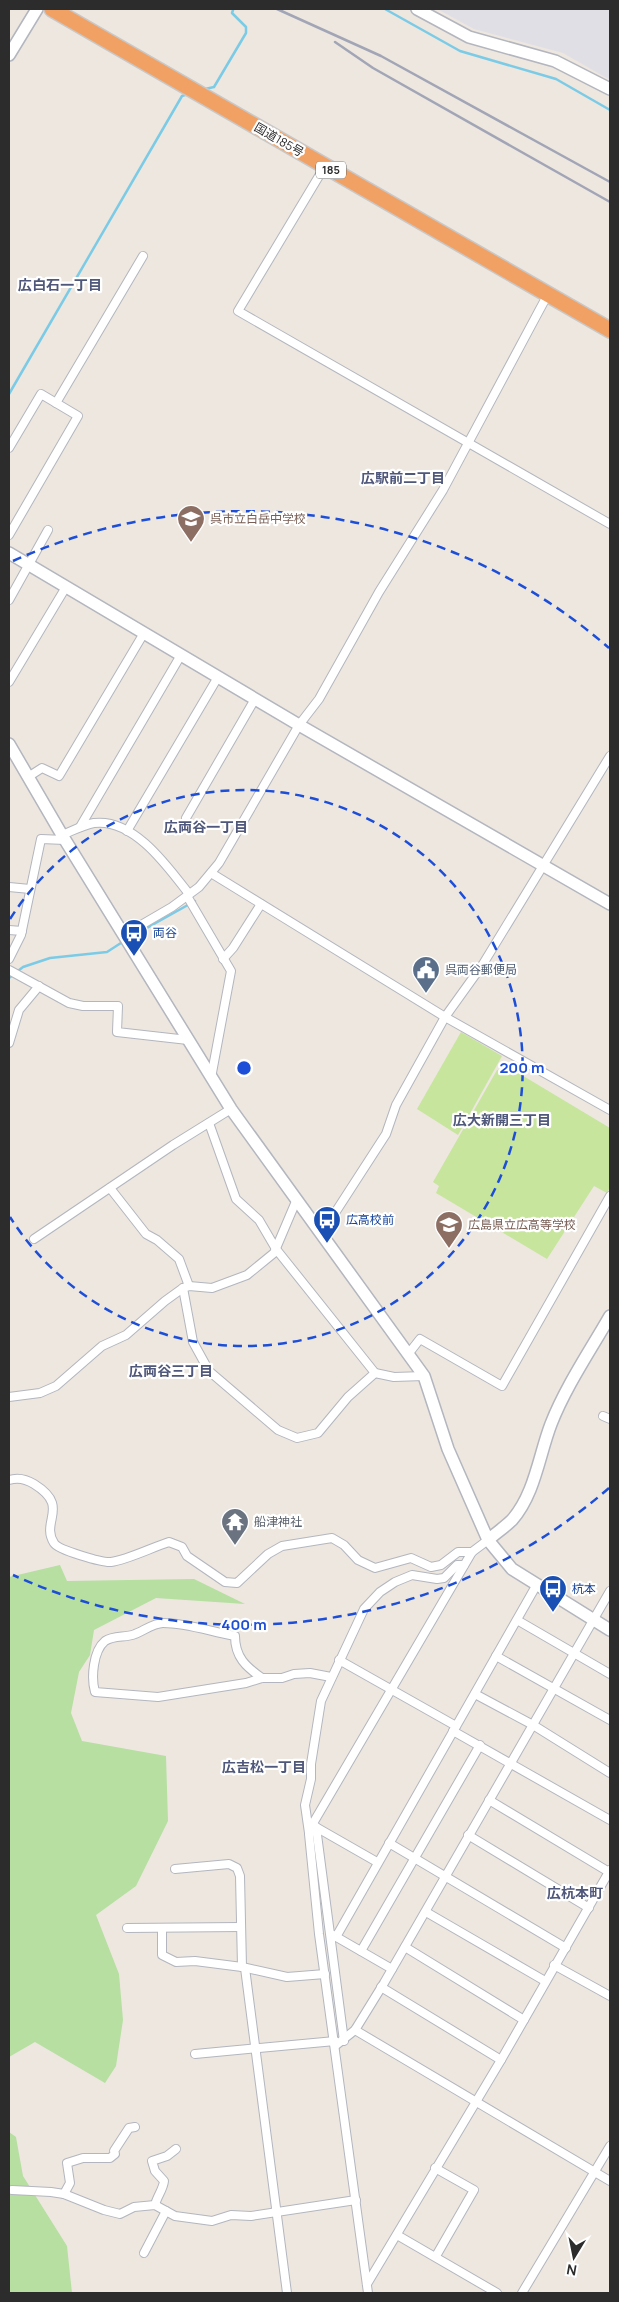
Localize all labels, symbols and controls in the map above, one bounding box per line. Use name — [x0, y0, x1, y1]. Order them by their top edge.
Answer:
street label: 国道185号 — [251, 119, 307, 161]
road number: 185 — [316, 162, 346, 178]
district label: 広白石一丁目 — [18, 275, 102, 294]
district label: 広駅前二丁目 — [361, 468, 445, 487]
school or university icon: 呉市立白岳中学校 — [176, 504, 206, 543]
place label: 呉市立白岳中学校 — [210, 510, 306, 527]
district label: 広両谷一丁目 — [164, 817, 248, 836]
bus stop icon: 両谷 — [119, 918, 149, 957]
place label: 両谷 — [153, 924, 177, 941]
public building icon: 呉両谷郵便局 — [411, 955, 441, 994]
place label: 呉両谷郵便局 — [445, 961, 517, 978]
text: 200 m — [499, 1057, 545, 1078]
centre of rings — [235, 1059, 253, 1077]
district label: 広大新開三丁目 — [453, 1110, 551, 1129]
bus stop icon: 広高校前 — [312, 1205, 342, 1244]
school or university icon: 広島県立広高等学校 — [434, 1210, 464, 1249]
place label: 広高校前 — [346, 1211, 394, 1228]
place label: 広島県立広高等学校 — [468, 1216, 576, 1233]
district label: 広両谷三丁目 — [129, 1361, 213, 1380]
temple icon: 船津神社 — [220, 1507, 250, 1546]
place label: 船津神社 — [254, 1513, 302, 1530]
bus stop icon: 杭本 — [538, 1574, 568, 1613]
place label: 杭本 — [572, 1580, 596, 1597]
text: 400 m — [221, 1614, 267, 1635]
district label: 広吉松一丁目 — [222, 1757, 306, 1776]
district label: 広杭本町 — [547, 1883, 603, 1902]
north arrow — [549, 2232, 599, 2282]
text: N — [565, 2260, 578, 2281]

